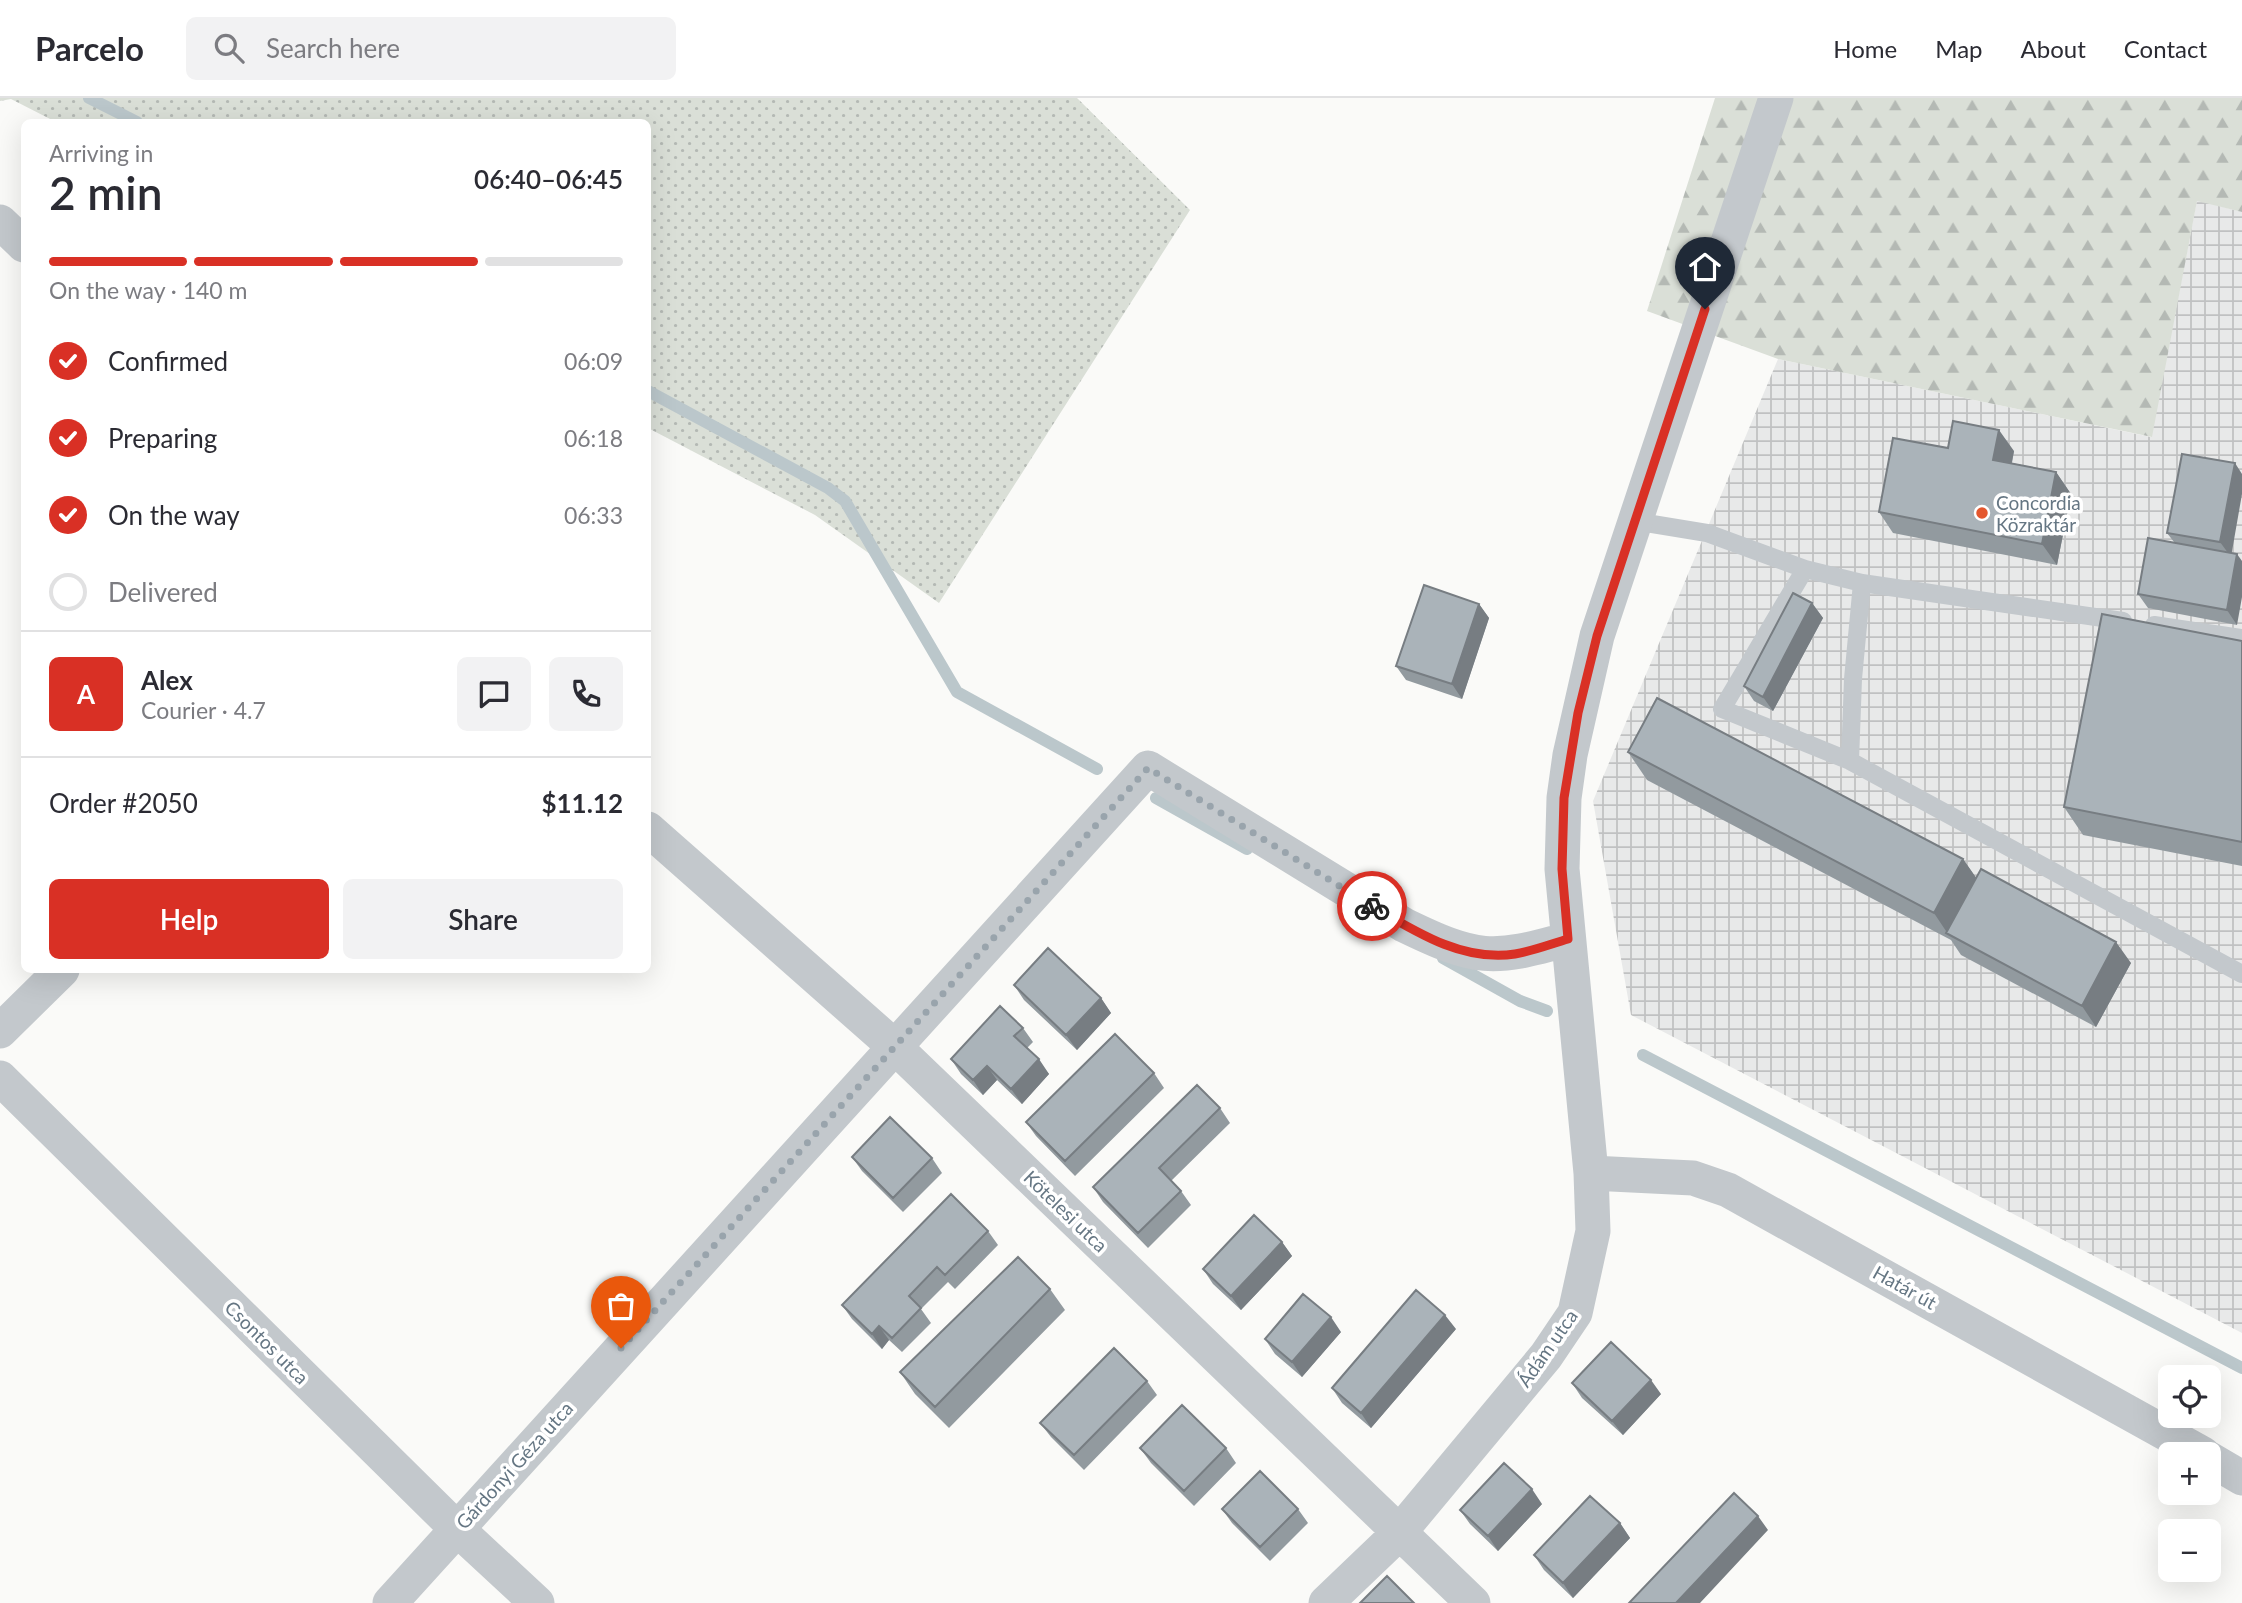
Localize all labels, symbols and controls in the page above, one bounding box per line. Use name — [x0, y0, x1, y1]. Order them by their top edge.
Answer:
search box — [186, 17, 676, 80]
text: Parcelo — [35, 28, 144, 68]
icon: search — [210, 29, 248, 67]
text: Search here — [266, 32, 400, 64]
text: Home — [1833, 34, 1897, 63]
text: Map — [1935, 34, 1983, 63]
text: About — [2021, 34, 2086, 63]
text: Contact — [2124, 34, 2207, 63]
text: Arriving in — [49, 139, 153, 167]
text: 06:40–06:45 — [474, 163, 623, 195]
text: 2 min — [49, 165, 163, 220]
pin — [1675, 237, 1735, 309]
icon: home — [1686, 248, 1724, 286]
text: On the way · 140 m — [49, 276, 248, 304]
icon: check — [49, 342, 87, 380]
text: Confirmed — [108, 345, 228, 377]
text: 06:09 — [564, 347, 623, 375]
icon: check — [49, 419, 87, 457]
text: Preparing — [108, 422, 217, 454]
text: 06:18 — [564, 424, 623, 452]
place label: Concordia Közraktár — [1996, 491, 2081, 536]
icon: check — [49, 496, 87, 534]
text: On the way — [108, 499, 240, 531]
text: 06:33 — [564, 501, 623, 529]
marker: Concordia Közraktár — [1974, 505, 1990, 521]
text: Delivered — [108, 576, 218, 608]
button: chat — [457, 657, 531, 731]
button: phone — [549, 657, 623, 731]
text: Alex — [141, 664, 193, 696]
text: A — [77, 678, 95, 710]
text: Courier · 4.7 — [141, 696, 266, 724]
text: Order #2050 — [49, 787, 198, 819]
text: $11.12 — [541, 787, 623, 819]
courier — [1337, 871, 1407, 941]
button: Help — [49, 879, 329, 959]
button: Share — [343, 879, 623, 959]
icon: bike — [1353, 887, 1391, 925]
street label: Kötelesi utca — [1019, 1165, 1113, 1257]
street label: Határ út — [1869, 1260, 1941, 1314]
pin — [591, 1276, 651, 1348]
icon: bag — [602, 1287, 640, 1325]
street label: Csontos utca — [220, 1295, 314, 1389]
street label: Ádám utca — [1512, 1305, 1582, 1391]
map controls — [2158, 1365, 2221, 1582]
button: locate — [2158, 1365, 2221, 1428]
street label: Gárdonyi Géza utca — [451, 1397, 577, 1533]
button: + — [2158, 1442, 2221, 1505]
button: − — [2158, 1519, 2221, 1582]

